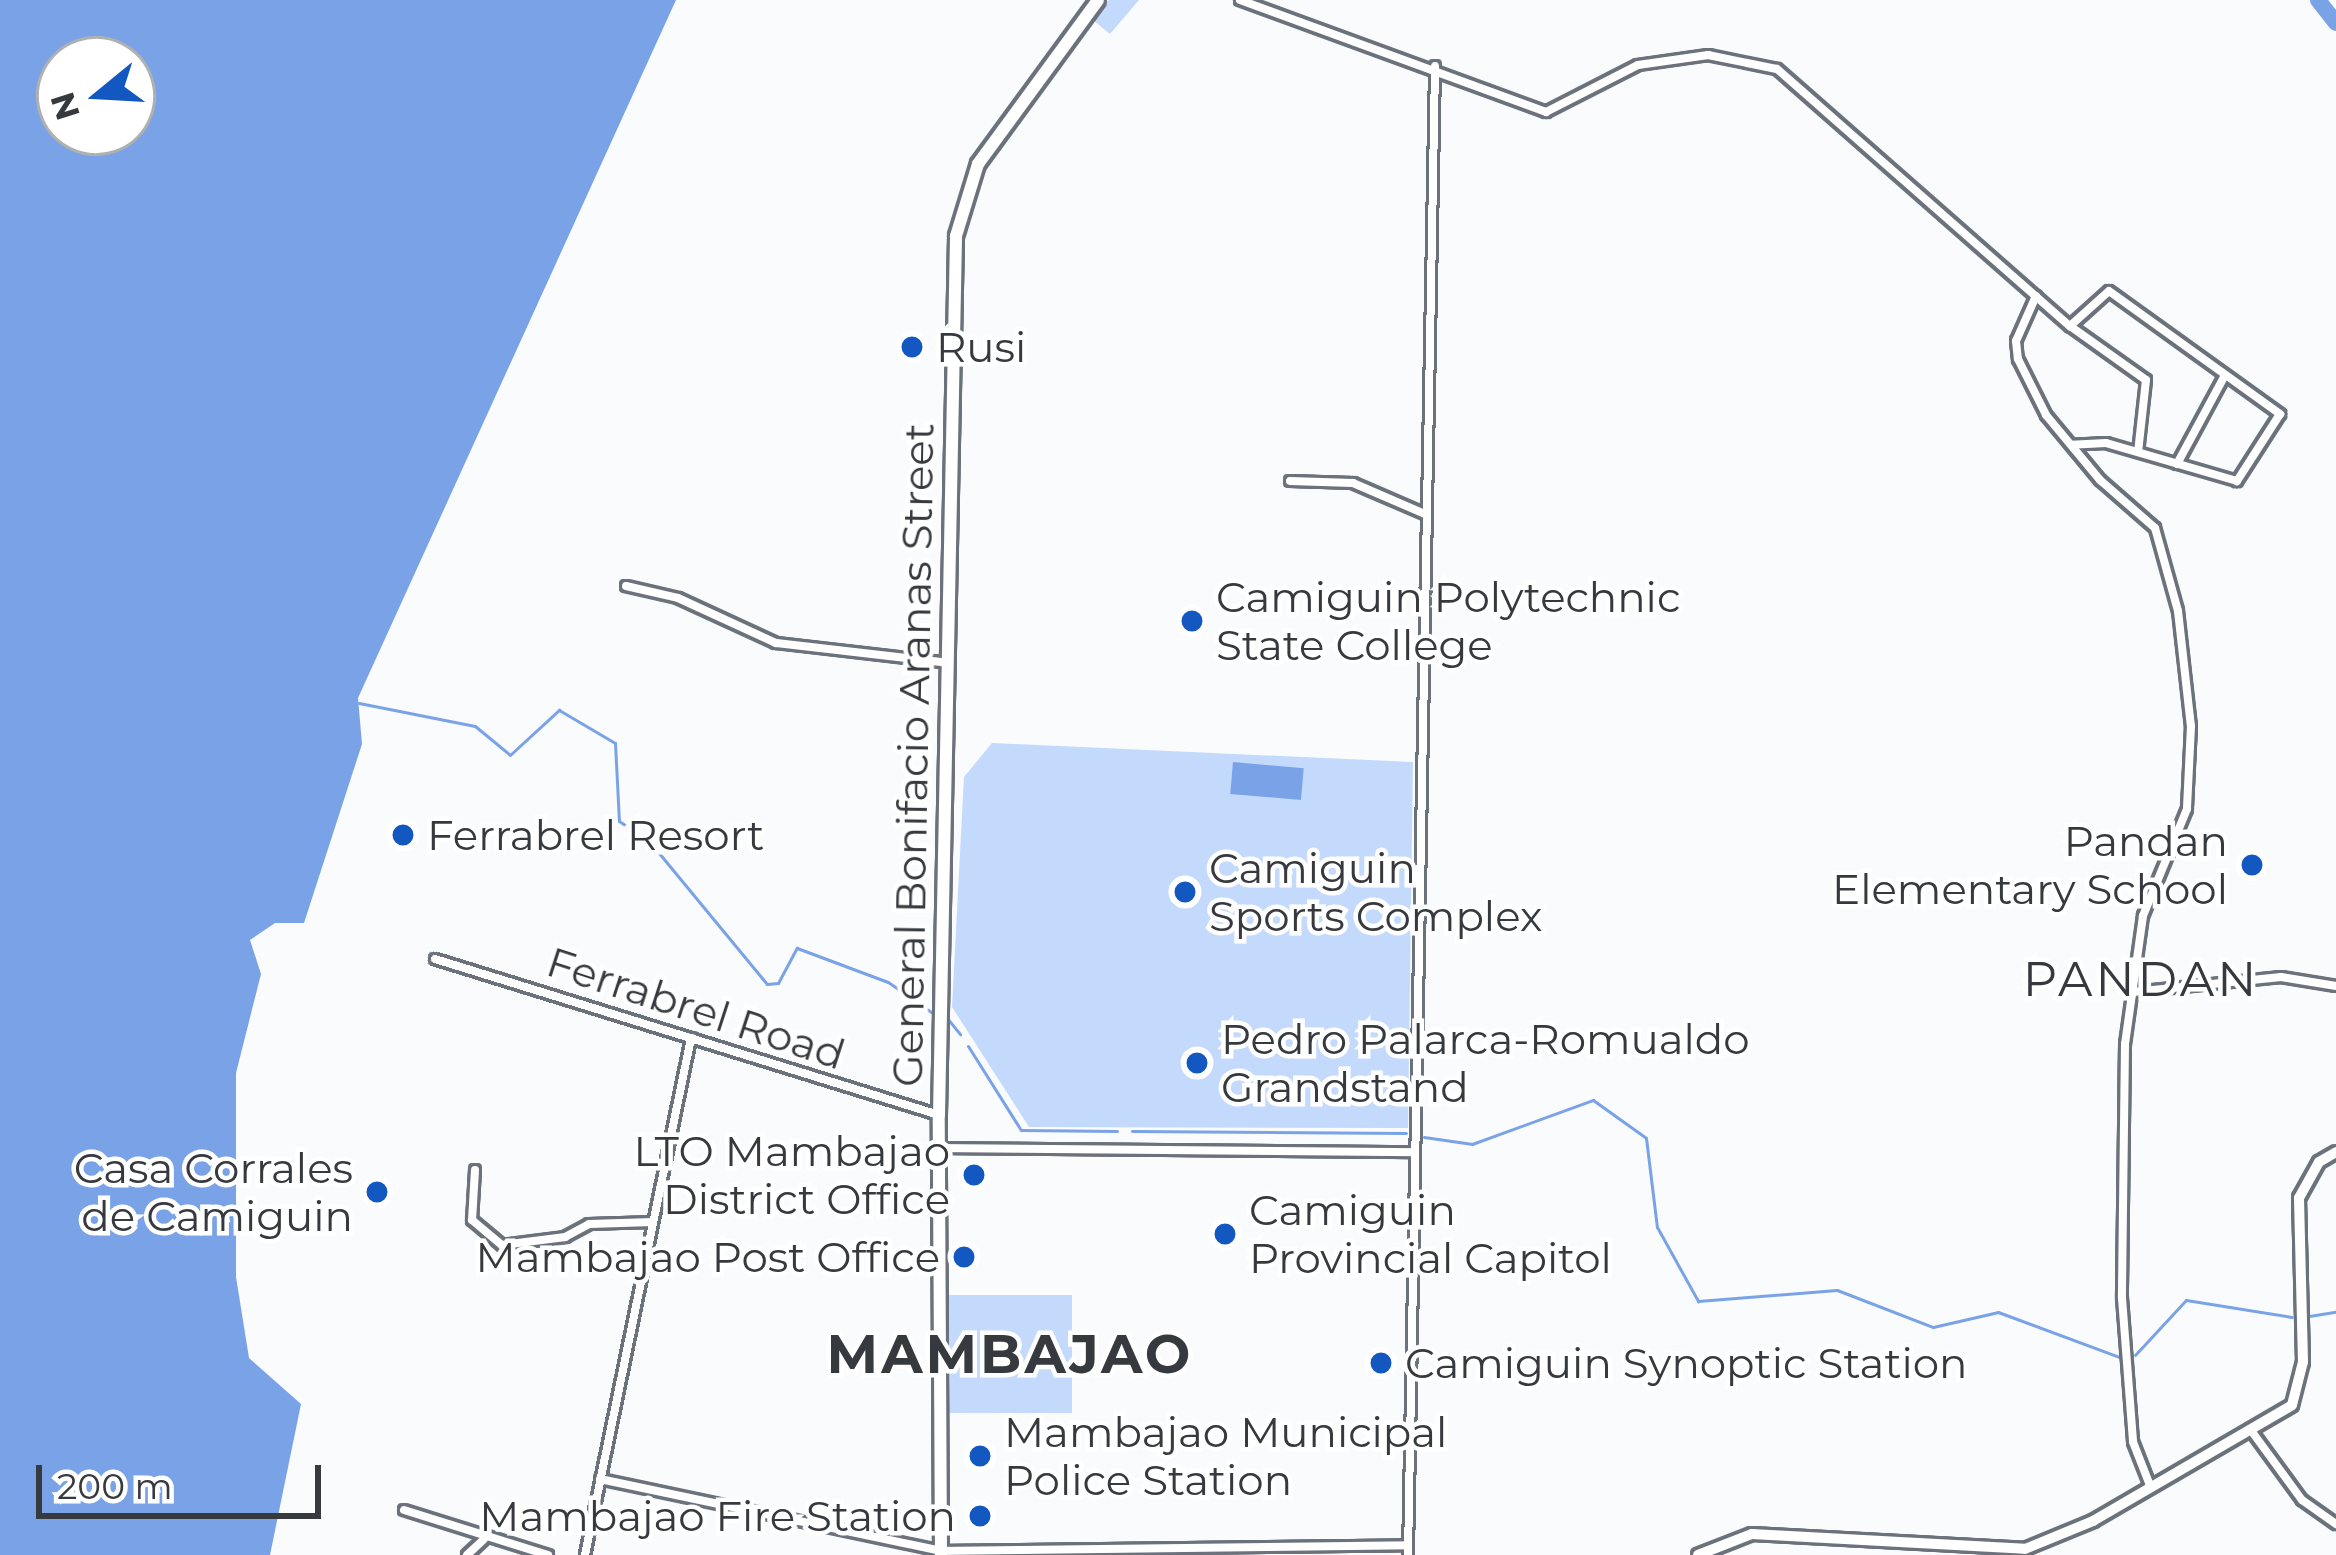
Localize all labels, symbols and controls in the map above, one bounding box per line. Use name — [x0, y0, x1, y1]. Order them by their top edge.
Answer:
north arrow — [36, 36, 156, 156]
text: N — [41, 87, 88, 125]
place label: Rusi — [936, 322, 1026, 372]
marker: Rusi — [899, 334, 925, 360]
street label: General Bonifacio Aranas Street — [882, 423, 944, 1087]
place label: Camiguin Polytechnic State College — [1216, 572, 1681, 670]
marker: Camiguin Polytechnic State College — [1179, 608, 1205, 634]
place label: Ferrabrel Resort — [427, 810, 764, 860]
place label: Pandan Elementary School — [1832, 816, 2228, 914]
marker: Ferrabrel Resort — [390, 822, 416, 848]
place label: Camiguin Sports Complex — [1209, 843, 1542, 942]
marker: Pandan Elementary School — [2239, 852, 2265, 878]
marker: Camiguin Sports Complex — [1172, 879, 1198, 905]
street label: Ferrabrel Road — [541, 936, 851, 1080]
district label: PANDAN — [2023, 951, 2259, 1009]
place label: Pedro Palarca-Romualdo Grandstand — [1221, 1014, 1750, 1112]
marker: Pedro Palarca-Romualdo Grandstand — [1184, 1050, 1210, 1076]
place label: LTO Mambajao District Office — [633, 1126, 950, 1224]
place label: Casa Corrales de Camiguin — [74, 1143, 353, 1242]
marker: LTO Mambajao District Office — [961, 1162, 987, 1188]
marker: Casa Corrales de Camiguin — [364, 1179, 390, 1205]
place label: Camiguin Provincial Capitol — [1249, 1185, 1612, 1284]
marker: Camiguin Provincial Capitol — [1212, 1221, 1238, 1247]
place label: Mambajao Post Office — [476, 1232, 940, 1282]
marker: Mambajao Post Office — [951, 1244, 977, 1270]
district label: MAMBAJAO — [827, 1322, 1193, 1386]
place label: Camiguin Synoptic Station — [1405, 1338, 1967, 1388]
marker: Camiguin Synoptic Station — [1368, 1350, 1394, 1376]
place label: Mambajao Municipal Police Station — [1004, 1407, 1447, 1506]
scale bar — [42, 1441, 327, 1515]
marker: Mambajao Municipal Police Station — [967, 1443, 993, 1469]
text: 200 m — [57, 1464, 173, 1508]
place label: Mambajao Fire Station — [479, 1491, 956, 1541]
marker: Mambajao Fire Station — [967, 1503, 993, 1529]

